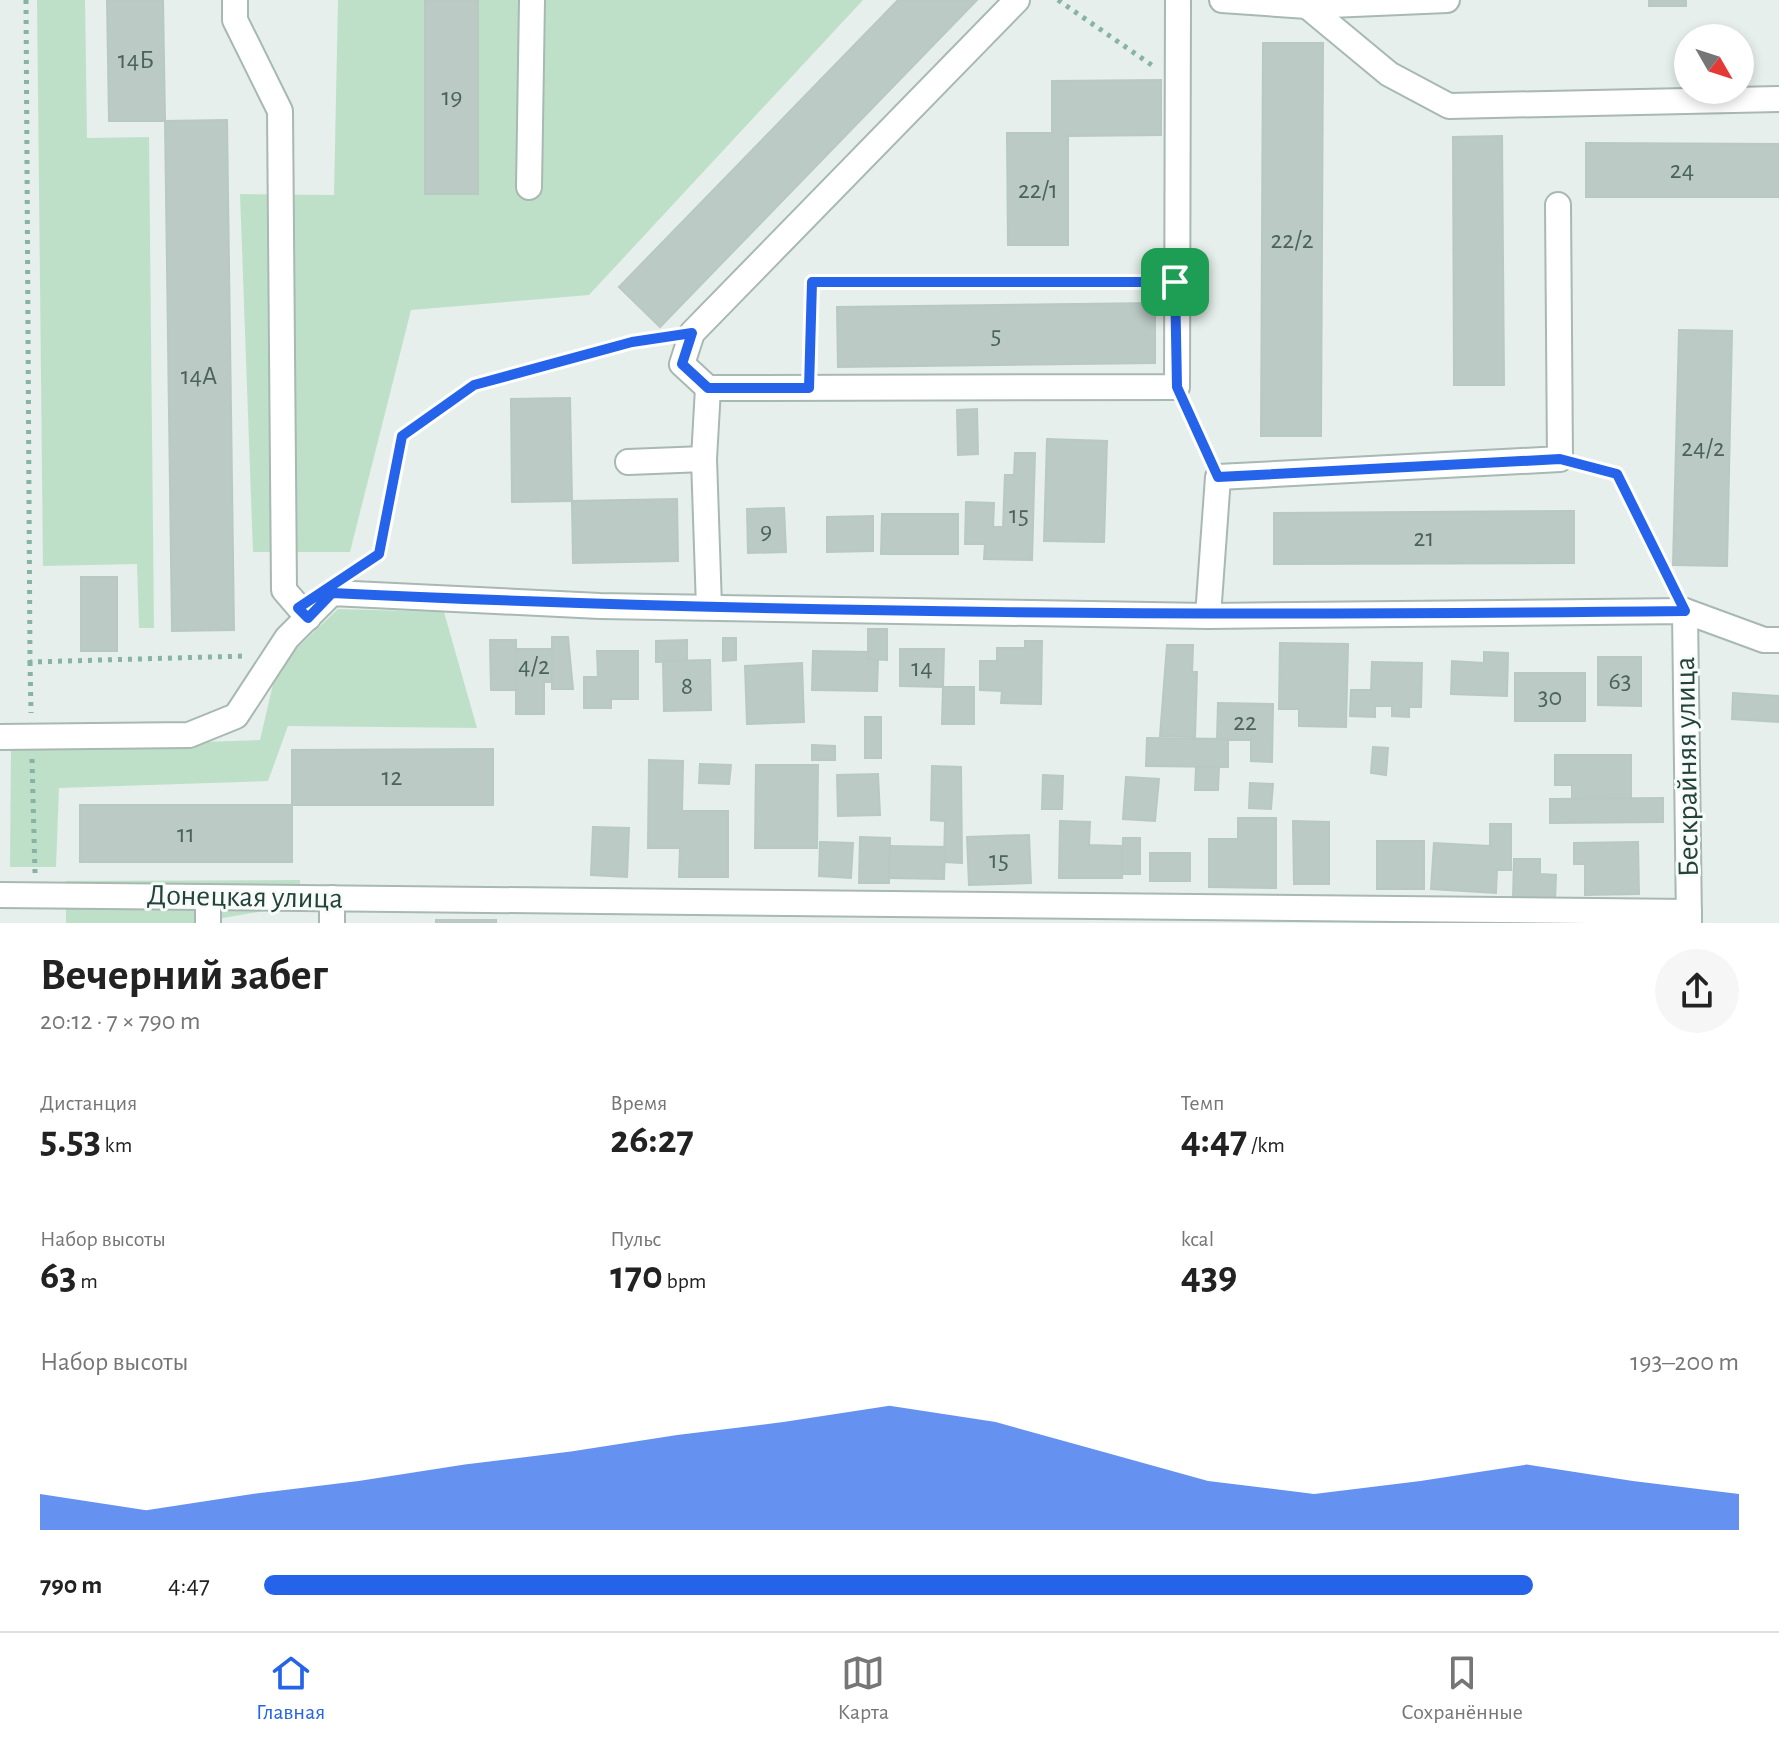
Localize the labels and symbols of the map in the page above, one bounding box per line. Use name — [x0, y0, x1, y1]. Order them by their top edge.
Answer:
north arrow — [1674, 24, 1754, 104]
house number: 14Б — [118, 47, 154, 73]
house number: 19 — [441, 84, 463, 110]
house number: 24 — [1670, 157, 1694, 183]
house number: 22/1 — [1018, 177, 1058, 203]
house number: 22/2 — [1271, 227, 1314, 253]
pin — [1141, 248, 1209, 316]
house number: 5 — [991, 322, 1001, 348]
house number: 14А — [181, 363, 217, 389]
house number: 24/2 — [1681, 435, 1725, 461]
house number: 15 — [1009, 502, 1029, 528]
house number: 9 — [760, 518, 772, 544]
house number: 21 — [1414, 525, 1434, 551]
house number: 4/2 — [518, 653, 550, 679]
house number: 14 — [911, 655, 933, 681]
street label: Бескрайняя улица — [1670, 656, 1704, 878]
house number: 63 — [1609, 668, 1631, 694]
house number: 8 — [681, 673, 693, 699]
house number: 30 — [1538, 684, 1562, 710]
house number: 22 — [1233, 709, 1257, 735]
house number: 12 — [382, 764, 403, 790]
house number: 11 — [177, 821, 195, 847]
house number: 15 — [989, 847, 1009, 873]
street label: Донецкая улица — [147, 880, 343, 914]

